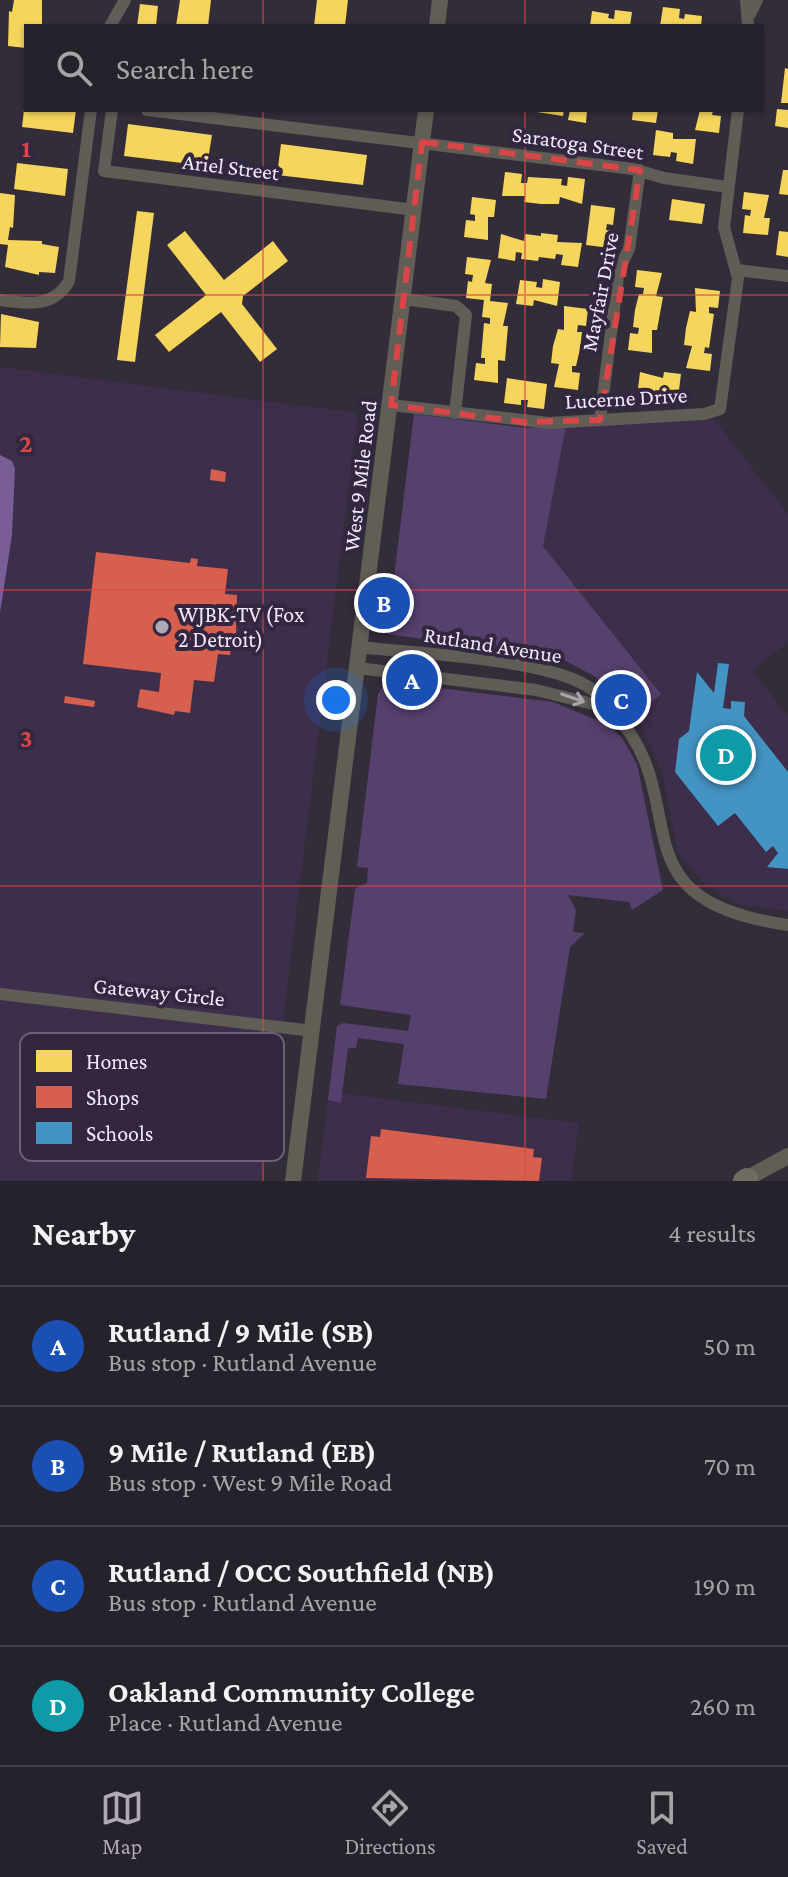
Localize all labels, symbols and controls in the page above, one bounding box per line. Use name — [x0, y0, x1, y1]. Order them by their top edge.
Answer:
search box — [24, 24, 764, 112]
icon: search — [52, 46, 96, 90]
text: Search here — [116, 52, 254, 85]
street label: Saratoga Street — [511, 121, 646, 165]
text: 1 — [21, 134, 31, 163]
street label: Ariel Street — [181, 149, 281, 185]
street label: Mayfair Drive — [576, 230, 624, 354]
street label: Lucerne Drive — [564, 382, 688, 414]
street label: West 9 Mile Road — [338, 398, 382, 553]
text: 2 — [19, 429, 33, 458]
pin: B — [358, 573, 410, 633]
place label: WJBK-TV (Fox 2 Detroit) — [178, 602, 304, 653]
marker: WJBK-TV (Fox 2 Detroit) — [153, 618, 171, 636]
street label: Rutland Avenue — [422, 622, 564, 668]
pin: A — [386, 650, 438, 710]
pin: C — [595, 670, 647, 730]
your location — [316, 680, 356, 720]
one-way arrow — [560, 692, 585, 707]
text: 3 — [20, 724, 32, 753]
pin: D — [700, 725, 752, 785]
street label: Gateway Circle — [92, 973, 226, 1011]
legend — [20, 1033, 284, 1161]
text: Homes — [86, 1049, 147, 1074]
text: Shops — [86, 1085, 139, 1110]
text: Schools — [86, 1121, 153, 1146]
text: Nearby — [32, 1215, 135, 1252]
text: 4 results — [668, 1219, 756, 1248]
text: Rutland / 9 Mile (SB) — [108, 1315, 375, 1348]
text: A — [50, 1332, 66, 1361]
text: 50 m — [703, 1332, 756, 1361]
text: Bus stop · Rutland Avenue — [108, 1348, 377, 1377]
text: 9 Mile / Rutland (EB) — [108, 1435, 377, 1468]
text: B — [50, 1452, 66, 1481]
text: 70 m — [704, 1452, 756, 1481]
text: Bus stop · West 9 Mile Road — [108, 1468, 392, 1497]
text: Rutland / OCC Southfield (NB) — [108, 1555, 495, 1588]
text: C — [50, 1572, 66, 1601]
text: 190 m — [694, 1572, 756, 1601]
text: Bus stop · Rutland Avenue — [108, 1588, 377, 1617]
text: Oakland Community College — [108, 1675, 475, 1708]
text: D — [49, 1692, 67, 1721]
text: 260 m — [690, 1692, 756, 1721]
text: Place · Rutland Avenue — [108, 1708, 342, 1737]
tab: Map — [100, 1786, 144, 1859]
tab: Directions — [345, 1786, 436, 1859]
tab: Saved — [636, 1786, 688, 1859]

